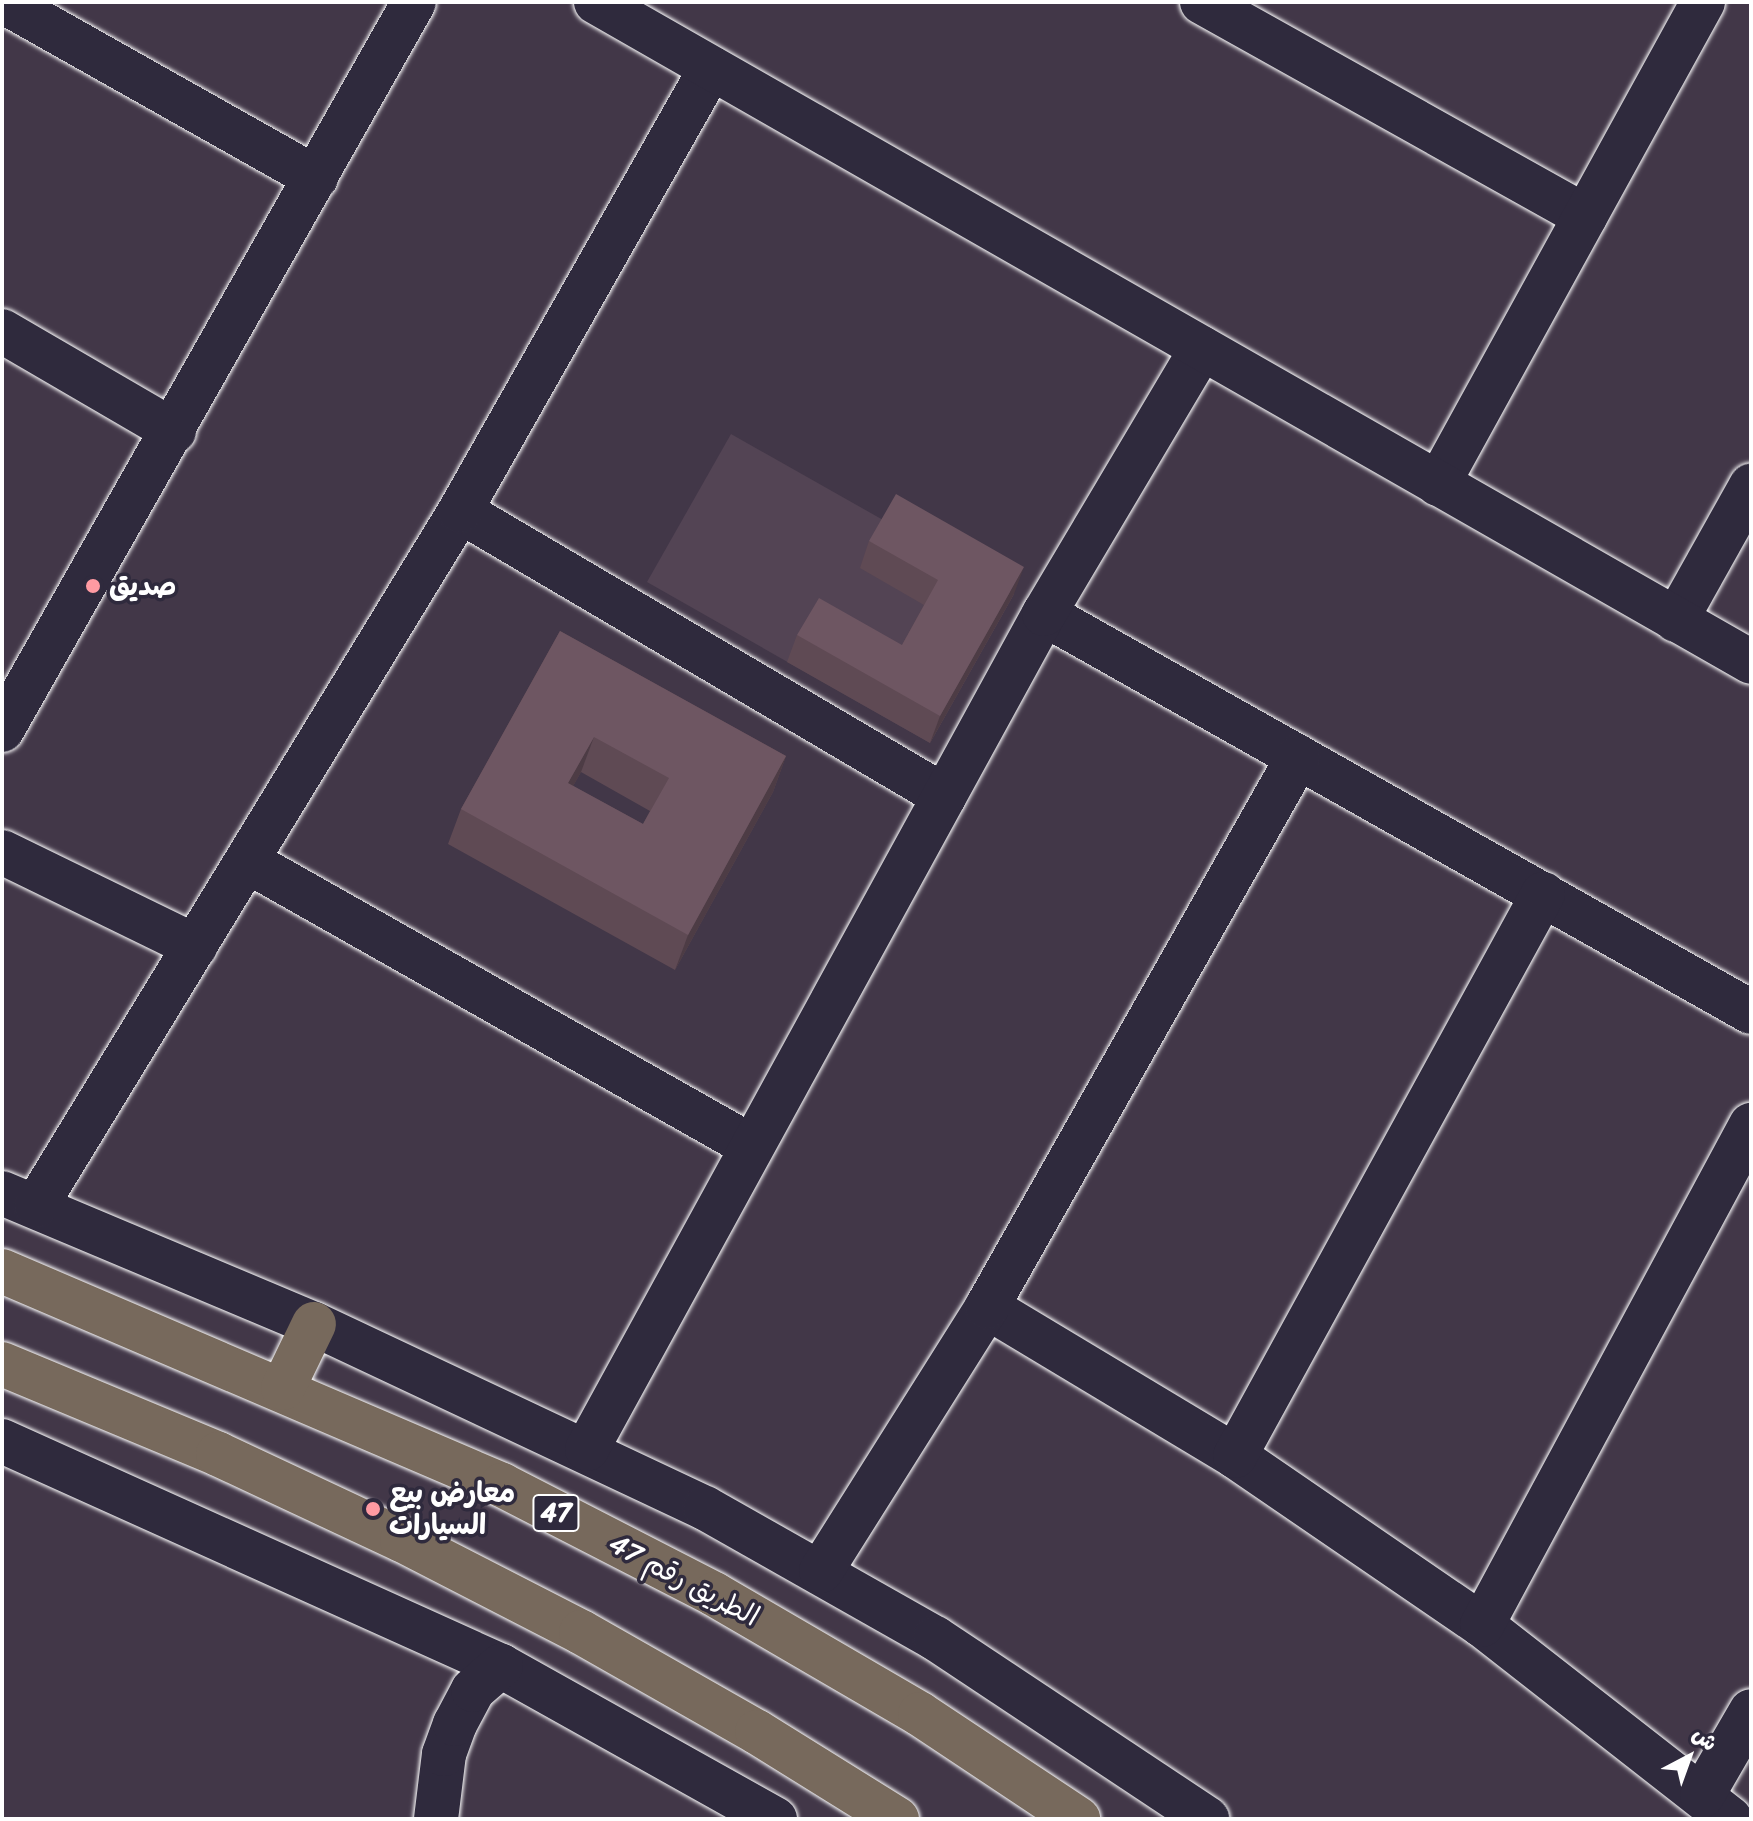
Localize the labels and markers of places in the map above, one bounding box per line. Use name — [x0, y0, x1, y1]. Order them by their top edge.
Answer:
place label: صديق — [109, 569, 177, 603]
marker: صديق — [84, 577, 102, 595]
place label: معارض بيع السيارات — [389, 1476, 515, 1542]
marker: معارض بيع السيارات — [364, 1500, 382, 1518]

